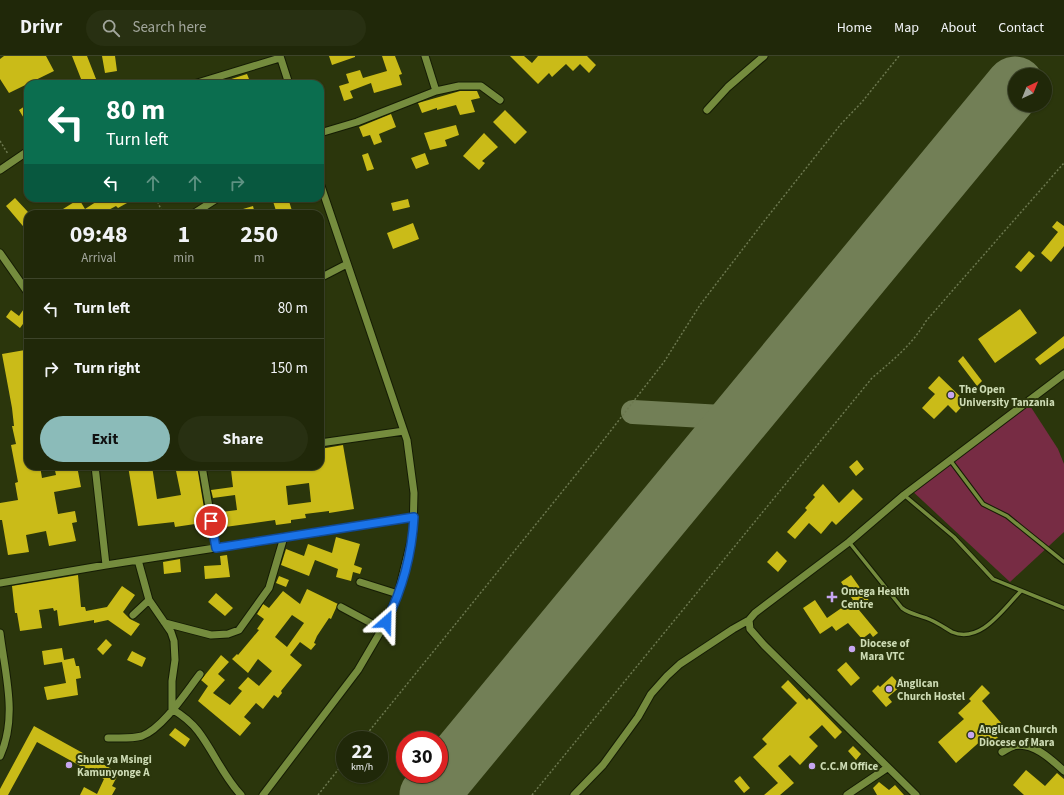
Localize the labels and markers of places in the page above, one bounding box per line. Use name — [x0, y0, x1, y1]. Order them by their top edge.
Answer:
place label: The Open University Tanzania — [959, 382, 1055, 410]
marker: The Open University Tanzania — [946, 390, 956, 400]
pin — [194, 504, 228, 538]
place label: Omega Health Centre — [841, 584, 910, 612]
marker: Omega Health Centre — [826, 591, 838, 603]
place label: Diocese of Mara VTC — [860, 636, 910, 664]
marker: Diocese of Mara VTC — [847, 644, 857, 654]
place label: Anglican Church Hostel — [896, 676, 966, 704]
marker: Anglican Church Hostel — [884, 684, 894, 694]
place label: Anglican Church Diocese of Mara — [978, 722, 1058, 750]
marker: Anglican Church Diocese of Mara — [966, 730, 976, 740]
place label: Shule ya Msingi Kamunyonge A — [77, 752, 152, 780]
place label: C.C.M Office — [820, 759, 879, 774]
marker: Shule ya Msingi Kamunyonge A — [64, 760, 74, 770]
marker: C.C.M Office — [807, 761, 817, 771]

